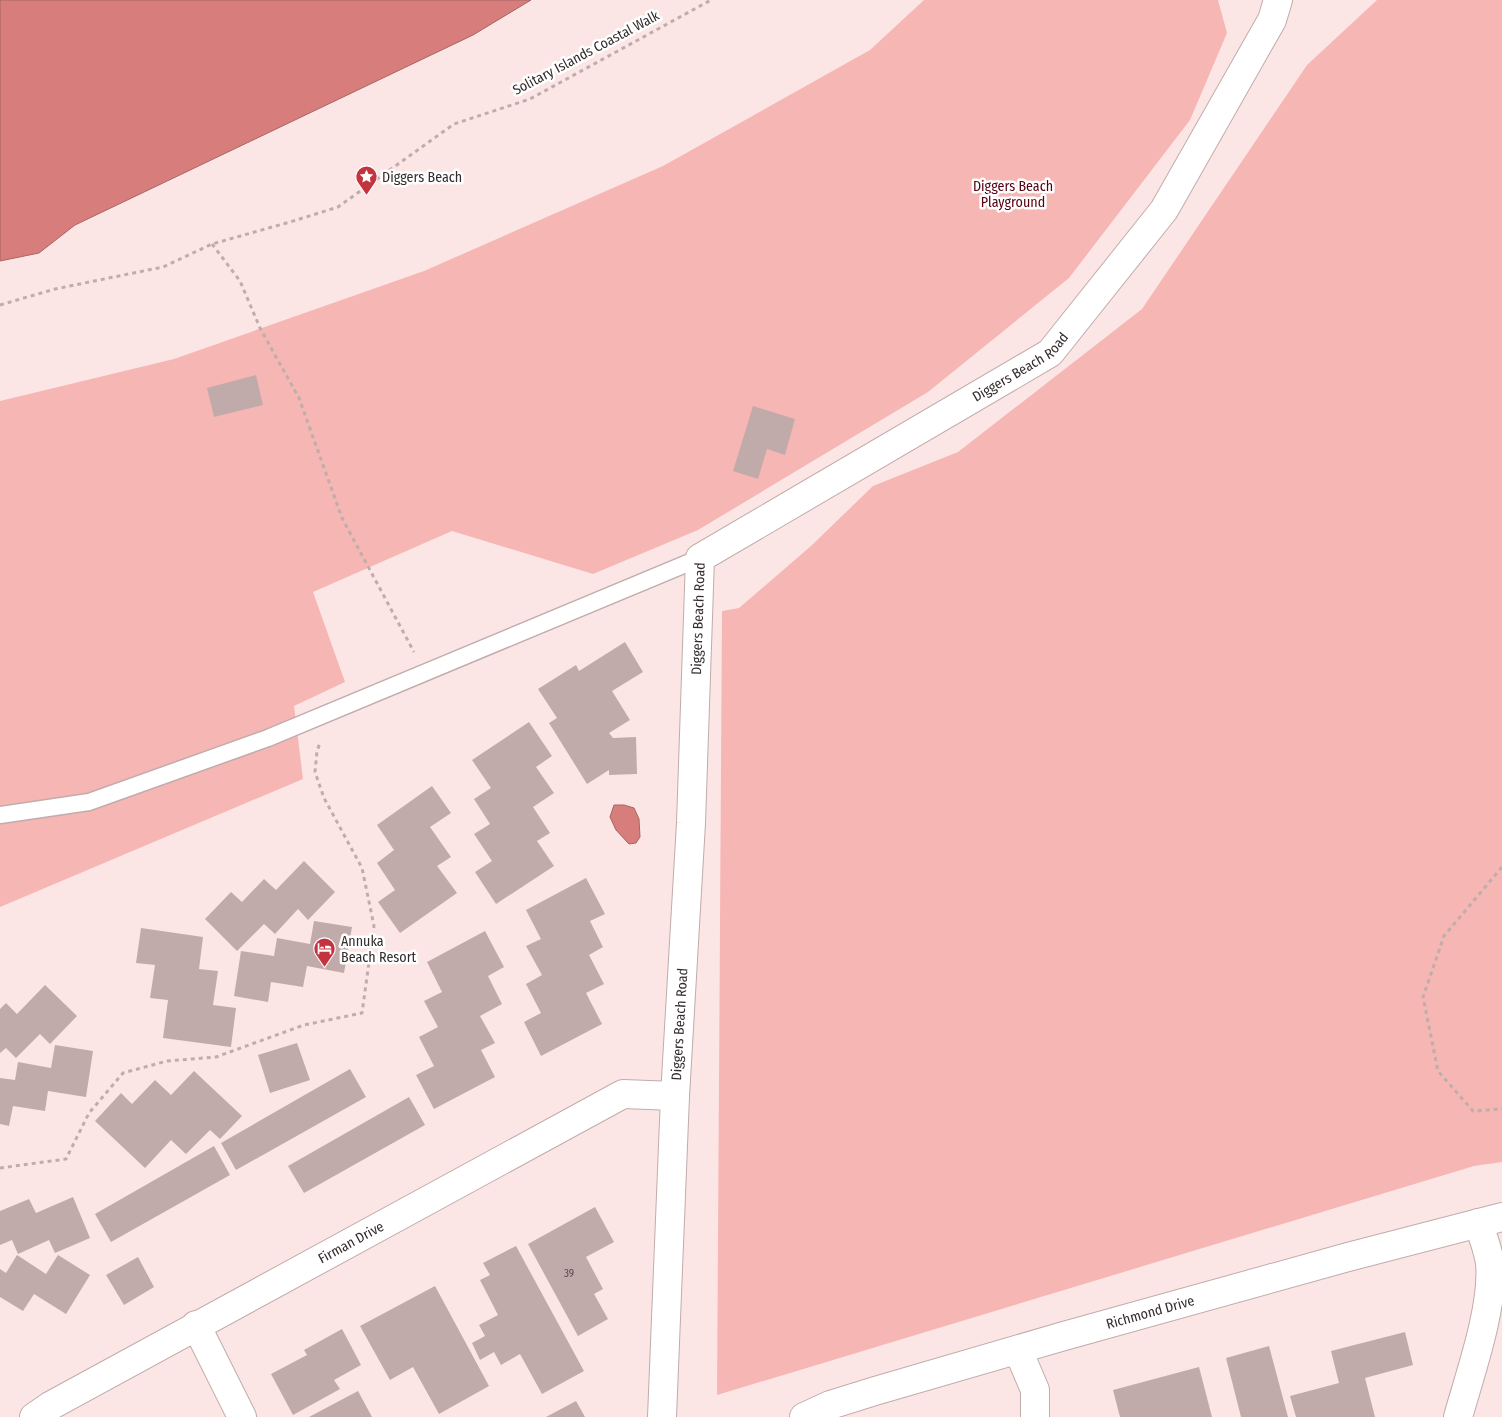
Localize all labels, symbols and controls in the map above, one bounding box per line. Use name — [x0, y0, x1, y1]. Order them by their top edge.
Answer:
street label: Solitary Islands Coastal Walk — [510, 7, 663, 99]
place icon: Diggers Beach — [354, 165, 378, 196]
place label: Diggers Beach — [382, 169, 462, 186]
park label: Diggers Beach Playground — [973, 178, 1053, 211]
street label: Diggers Beach Road — [969, 329, 1072, 405]
street label: Diggers Beach Road — [688, 562, 708, 675]
place label: Annuka Beach Resort — [341, 933, 417, 966]
hotel icon: Annuka Beach Resort — [313, 937, 337, 968]
street label: Diggers Beach Road — [667, 967, 691, 1081]
street label: Firman Drive — [315, 1217, 387, 1267]
house number: 39 — [564, 1267, 574, 1280]
street label: Richmond Drive — [1104, 1292, 1196, 1332]

